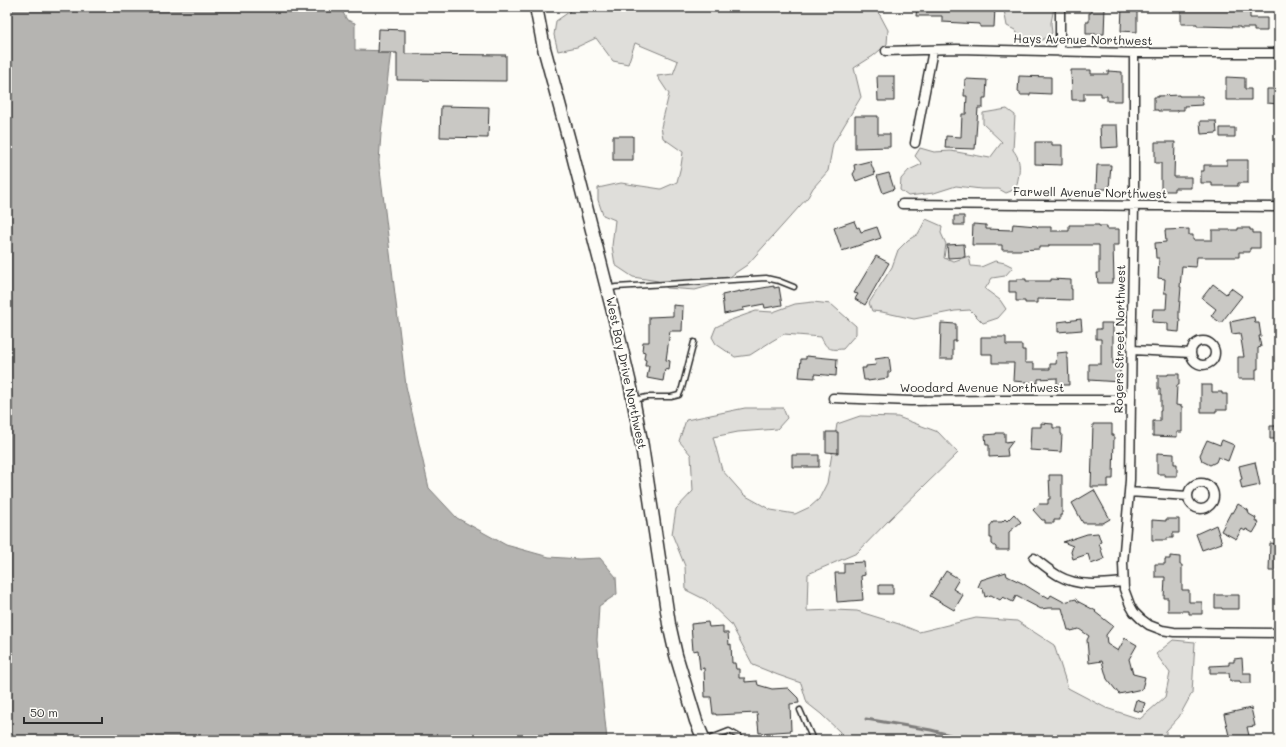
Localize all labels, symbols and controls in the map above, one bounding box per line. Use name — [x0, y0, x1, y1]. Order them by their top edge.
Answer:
street label: Hays Avenue Northwest — [1013, 30, 1153, 48]
street label: Farwell Avenue Northwest — [1013, 183, 1167, 201]
street label: Rogers Street Northwest — [1110, 264, 1128, 414]
street label: West Bay Drive Northwest — [603, 295, 651, 450]
street label: Woodard Avenue Northwest — [900, 379, 1064, 395]
scale bar — [24, 699, 102, 725]
text: 50 m — [30, 704, 58, 720]

